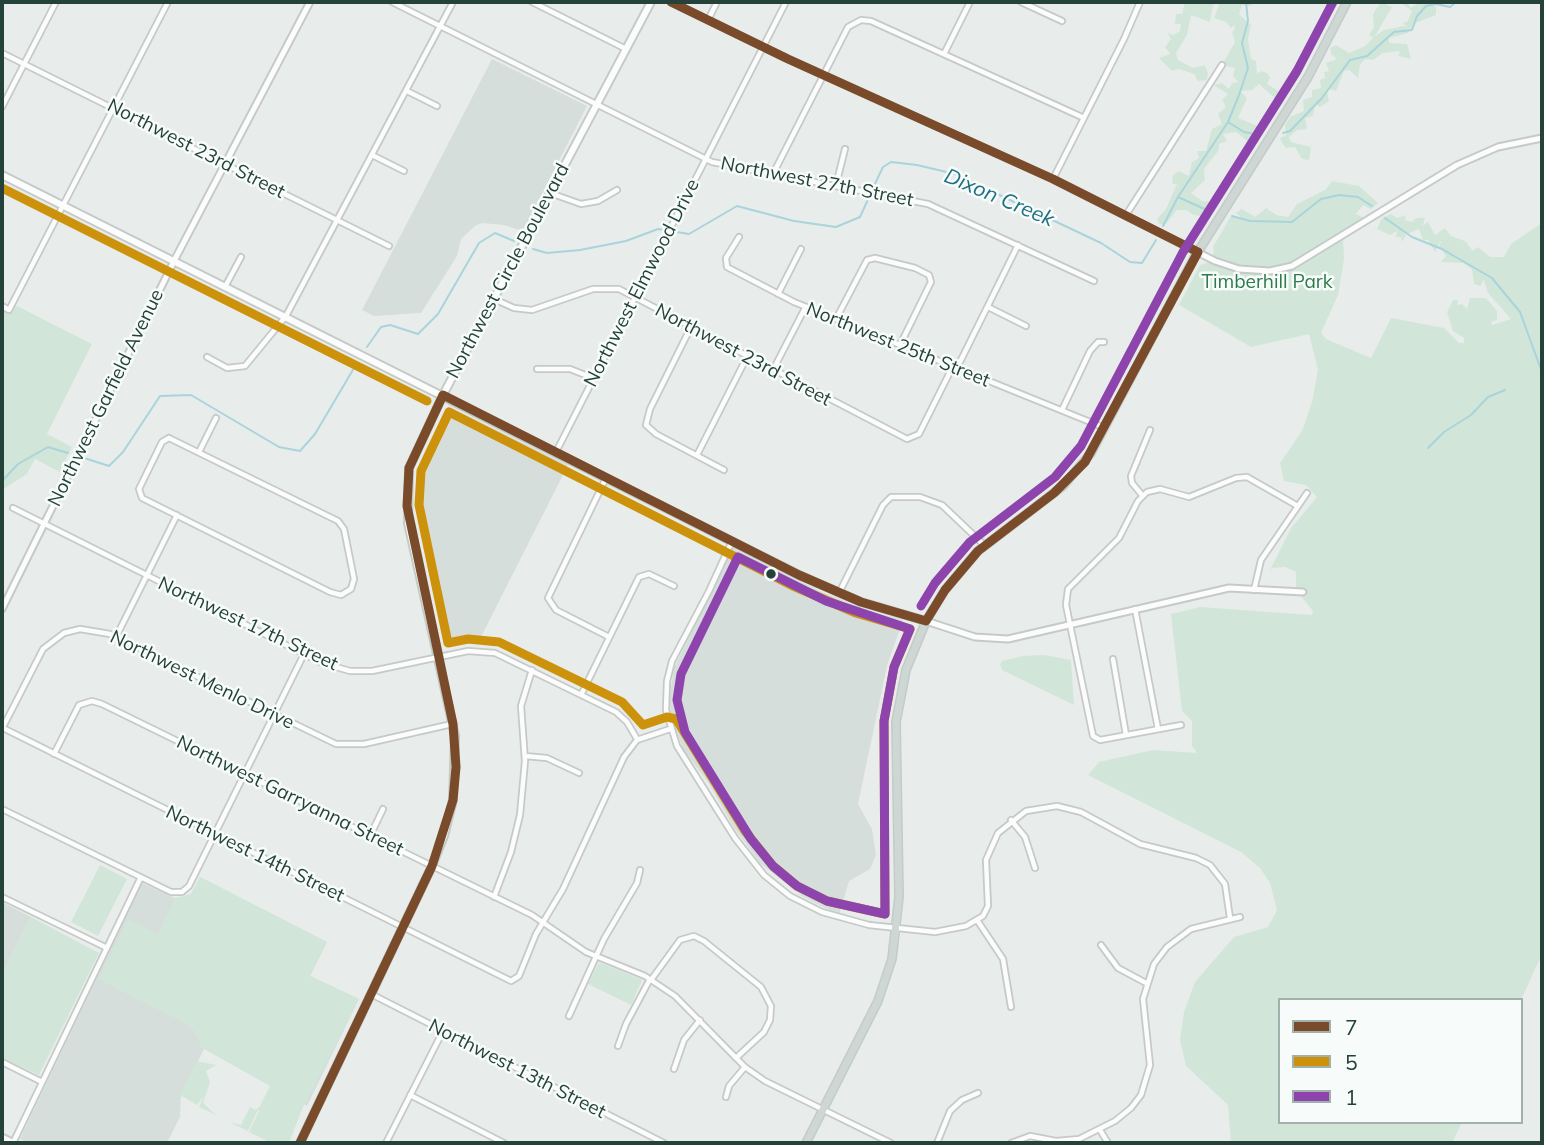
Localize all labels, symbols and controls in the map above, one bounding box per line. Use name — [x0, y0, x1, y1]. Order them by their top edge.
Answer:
street label: Northwest 23rd Street — [103, 94, 289, 204]
street label: Northwest 27th Street — [719, 152, 915, 212]
street label: Northwest Circle Boulevard — [442, 160, 574, 382]
water label: Dixon Creek — [940, 164, 1058, 232]
street label: Northwest Elmwood Drive — [580, 175, 704, 391]
park label: Timberhill Park — [1202, 271, 1332, 293]
street label: Northwest Garfield Avenue — [43, 286, 169, 510]
street label: Northwest 25th Street — [803, 298, 993, 392]
street label: Northwest 23rd Street — [651, 299, 835, 411]
unlabelled marker — [764, 567, 778, 581]
street label: Northwest 17th Street — [154, 572, 342, 676]
street label: Northwest Menlo Drive — [106, 626, 298, 734]
street label: Northwest Garryanna Street — [173, 731, 407, 861]
street label: Northwest 14th Street — [162, 801, 348, 907]
legend — [1278, 998, 1523, 1124]
street label: Northwest 13th Street — [425, 1014, 609, 1124]
text: 7 — [1345, 1014, 1358, 1040]
text: 5 — [1345, 1049, 1358, 1075]
text: 1 — [1345, 1084, 1358, 1110]

